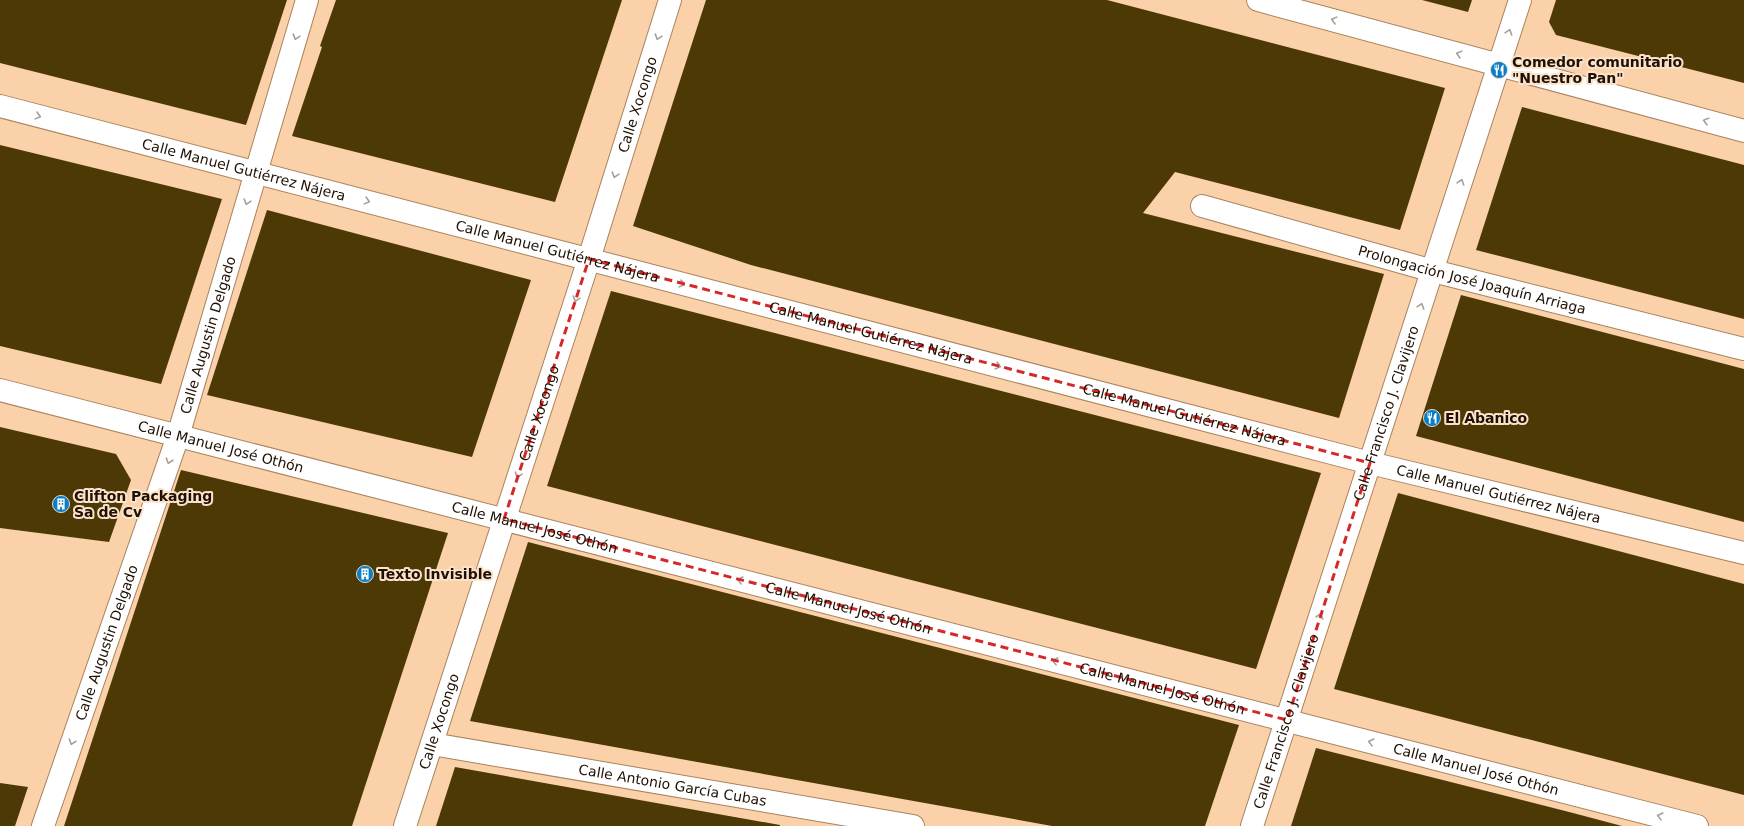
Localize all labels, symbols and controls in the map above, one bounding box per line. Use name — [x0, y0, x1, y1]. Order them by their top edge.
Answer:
one-way arrow — [1330, 16, 1337, 25]
one-way arrow — [1505, 28, 1513, 35]
one-way arrow — [292, 34, 301, 41]
one-way arrow — [654, 34, 663, 41]
one-way arrow — [1456, 50, 1463, 59]
street label: Calle Xocongo — [615, 54, 660, 155]
place label: Comedor comunitario "Nuestro Pan" — [1512, 54, 1682, 86]
restaurant icon: Comedor comunitario "Nuestro Pan" — [1489, 60, 1509, 80]
one-way arrow — [34, 111, 41, 120]
one-way arrow — [1703, 117, 1710, 126]
street label: Calle Manuel Gutiérrez Nájera — [140, 135, 347, 204]
one-way arrow — [611, 171, 620, 178]
one-way arrow — [1456, 179, 1465, 186]
one-way arrow — [364, 197, 370, 205]
one-way arrow — [243, 198, 252, 205]
street label: Calle Manuel Gutiérrez Nájera — [454, 217, 661, 285]
street label: Prolongación José Joaquín Arriaga — [1356, 242, 1588, 317]
street label: Calle Augustin Delgado — [177, 254, 239, 416]
one-way arrow — [679, 279, 686, 287]
one-way arrow — [572, 295, 581, 302]
street label: Calle Manuel Gutiérrez Nájera — [767, 299, 974, 367]
one-way arrow — [1416, 303, 1425, 310]
street label: Calle Francisco J. Clavijero — [1350, 324, 1422, 503]
one-way arrow — [994, 361, 1001, 370]
street label: Calle Xocongo — [516, 363, 562, 463]
street label: Calle Manuel Gutiérrez Nájera — [1081, 380, 1288, 449]
restaurant icon: El Abanico — [1422, 408, 1442, 428]
place label: El Abanico — [1445, 410, 1528, 426]
street label: Calle Manuel José Othón — [136, 418, 305, 476]
one-way arrow — [166, 457, 174, 464]
street label: Calle Manuel Gutiérrez Nájera — [1395, 462, 1602, 526]
one-way arrow — [514, 472, 523, 479]
place label: Clifton Packaging Sa de Cv — [74, 488, 212, 520]
building icon: Clifton Packaging Sa de Cv — [51, 494, 71, 514]
street label: Calle Manuel José Othón — [450, 498, 619, 556]
street label: Calle Augustin Delgado — [72, 563, 141, 723]
building icon: Texto Invisible — [355, 564, 375, 584]
place label: Texto Invisible — [378, 566, 492, 582]
one-way arrow — [736, 576, 743, 584]
street label: Calle Manuel José Othón — [764, 579, 933, 637]
one-way arrow — [1316, 613, 1324, 620]
street label: Calle Francisco J. Clavijero — [1250, 632, 1322, 811]
one-way arrow — [1052, 657, 1059, 666]
street label: Calle Manuel José Othón — [1078, 660, 1247, 718]
street label: Calle Xocongo — [416, 671, 462, 771]
one-way arrow — [1368, 738, 1375, 747]
one-way arrow — [68, 739, 77, 746]
street label: Calle Manuel José Othón — [1391, 740, 1561, 798]
street label: Calle Antonio García Cubas — [577, 761, 768, 809]
one-way arrow — [1656, 813, 1663, 821]

